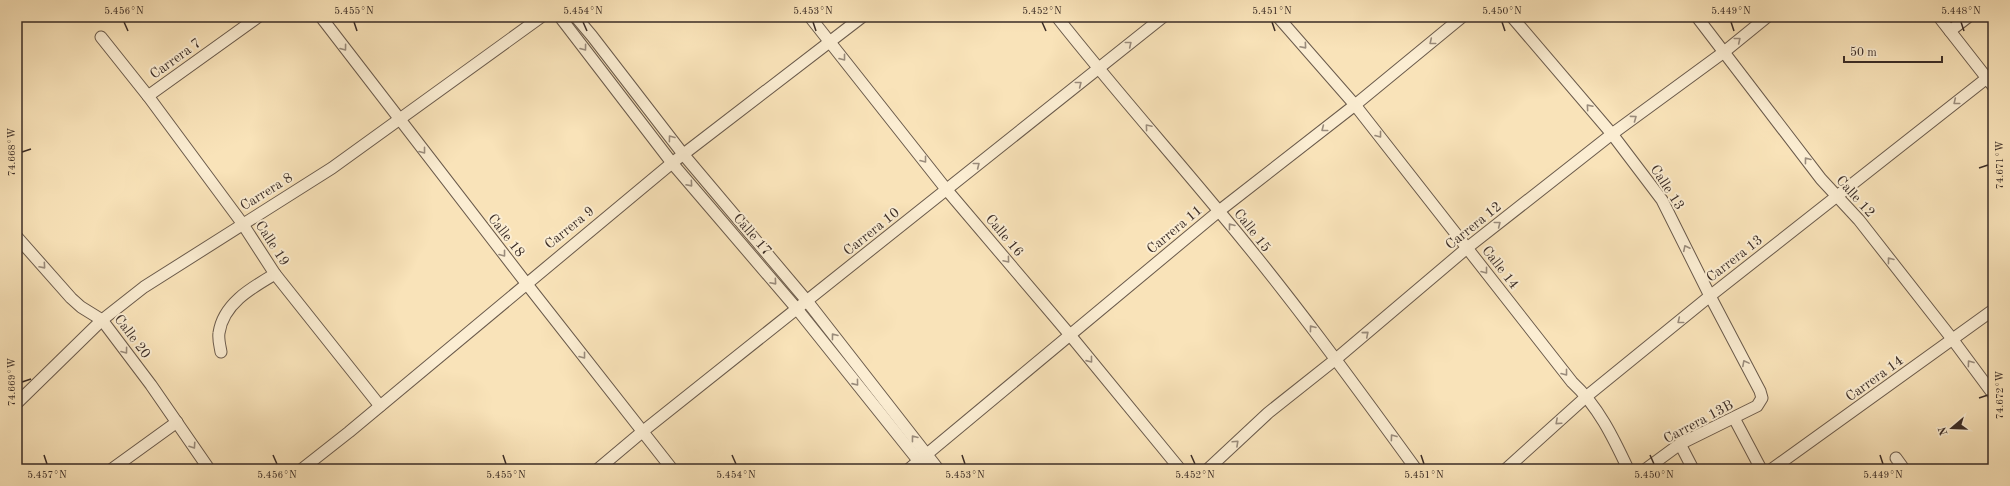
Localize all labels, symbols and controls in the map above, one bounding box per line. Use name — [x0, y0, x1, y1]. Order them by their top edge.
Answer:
text: 5.456°N — [104, 6, 144, 16]
text: 5.455°N — [334, 6, 374, 16]
text: 5.454°N — [563, 6, 603, 16]
text: 5.453°N — [793, 6, 833, 16]
text: 5.452°N — [1022, 6, 1062, 16]
text: 5.451°N — [1252, 6, 1292, 16]
text: 5.450°N — [1482, 6, 1522, 16]
text: 5.449°N — [1711, 6, 1751, 16]
text: 5.448°N — [1941, 6, 1981, 16]
street label: Carrera 7 — [148, 36, 204, 82]
one-way arrow — [1429, 37, 1436, 44]
one-way arrow — [1734, 38, 1741, 45]
scale bar — [1844, 38, 1942, 64]
one-way arrow — [1124, 42, 1131, 49]
one-way arrow — [1299, 42, 1306, 49]
one-way arrow — [340, 44, 347, 51]
one-way arrow — [579, 44, 587, 51]
text: 50 m — [1850, 46, 1877, 59]
one-way arrow — [838, 54, 845, 61]
one-way arrow — [1074, 82, 1081, 89]
one-way arrow — [1954, 98, 1961, 105]
one-way arrow — [1586, 104, 1593, 111]
one-way arrow — [1630, 115, 1637, 123]
one-way arrow — [1145, 124, 1152, 132]
one-way arrow — [1322, 124, 1329, 131]
text: 74.668°W — [7, 128, 17, 176]
one-way arrow — [1374, 131, 1381, 138]
one-way arrow — [669, 136, 676, 143]
text: 74.671°W — [1995, 141, 2005, 189]
one-way arrow — [419, 147, 426, 154]
one-way arrow — [919, 156, 926, 163]
one-way arrow — [1805, 158, 1812, 165]
one-way arrow — [973, 163, 980, 170]
street label: Calle 13 — [1648, 163, 1687, 213]
street label: Carrera 8 — [238, 170, 295, 213]
street label: Calle 12 — [1833, 173, 1877, 220]
one-way arrow — [685, 179, 692, 186]
street label: Carrera 12 — [1443, 199, 1504, 252]
street label: Carrera 11 — [1144, 203, 1205, 257]
street label: Carrera 9 — [542, 204, 597, 252]
street label: Carrera 10 — [841, 205, 902, 258]
street label: Calle 15 — [1231, 206, 1273, 255]
street label: Calle 18 — [485, 211, 527, 260]
street label: Calle 17 — [730, 211, 774, 258]
street label: Calle 16 — [983, 212, 1026, 259]
street label: Calle 19 — [253, 219, 292, 269]
one-way arrow — [1494, 221, 1501, 228]
one-way arrow — [1229, 224, 1236, 231]
street label: Carrera 13 — [1704, 233, 1765, 285]
street label: Calle 14 — [1479, 243, 1521, 292]
one-way arrow — [1683, 244, 1691, 252]
one-way arrow — [498, 249, 505, 256]
one-way arrow — [1002, 256, 1009, 263]
one-way arrow — [1888, 257, 1895, 264]
one-way arrow — [38, 261, 45, 269]
one-way arrow — [1480, 267, 1487, 274]
one-way arrow — [770, 278, 777, 285]
street label: Calle 20 — [111, 312, 153, 361]
one-way arrow — [1677, 316, 1684, 323]
one-way arrow — [1310, 326, 1317, 333]
one-way arrow — [1361, 331, 1369, 338]
one-way arrow — [832, 333, 839, 340]
one-way arrow — [120, 346, 127, 353]
one-way arrow — [579, 352, 586, 359]
street label: Carrera 14 — [1843, 353, 1906, 404]
one-way arrow — [1086, 355, 1093, 363]
text: 74.669°W — [7, 358, 17, 406]
one-way arrow — [1743, 360, 1750, 367]
one-way arrow — [1968, 360, 1975, 367]
one-way arrow — [1561, 369, 1568, 376]
text: 74.672°W — [1995, 371, 2005, 419]
one-way arrow — [852, 379, 859, 386]
street label: Carrera 13B — [1661, 398, 1736, 446]
north arrow — [1932, 408, 1972, 448]
one-way arrow — [1556, 418, 1563, 425]
text: N — [1937, 424, 1951, 437]
one-way arrow — [1391, 435, 1398, 442]
one-way arrow — [911, 436, 918, 443]
one-way arrow — [1232, 440, 1239, 447]
one-way arrow — [188, 441, 195, 448]
text: 5.457°N — [27, 470, 67, 480]
text: 5.456°N — [257, 470, 297, 480]
text: 5.455°N — [486, 470, 526, 480]
text: 5.454°N — [716, 470, 756, 480]
text: 5.453°N — [945, 470, 985, 480]
text: 5.452°N — [1175, 470, 1215, 480]
text: 5.451°N — [1404, 470, 1444, 480]
text: 5.450°N — [1634, 470, 1674, 480]
text: 5.449°N — [1863, 470, 1903, 480]

